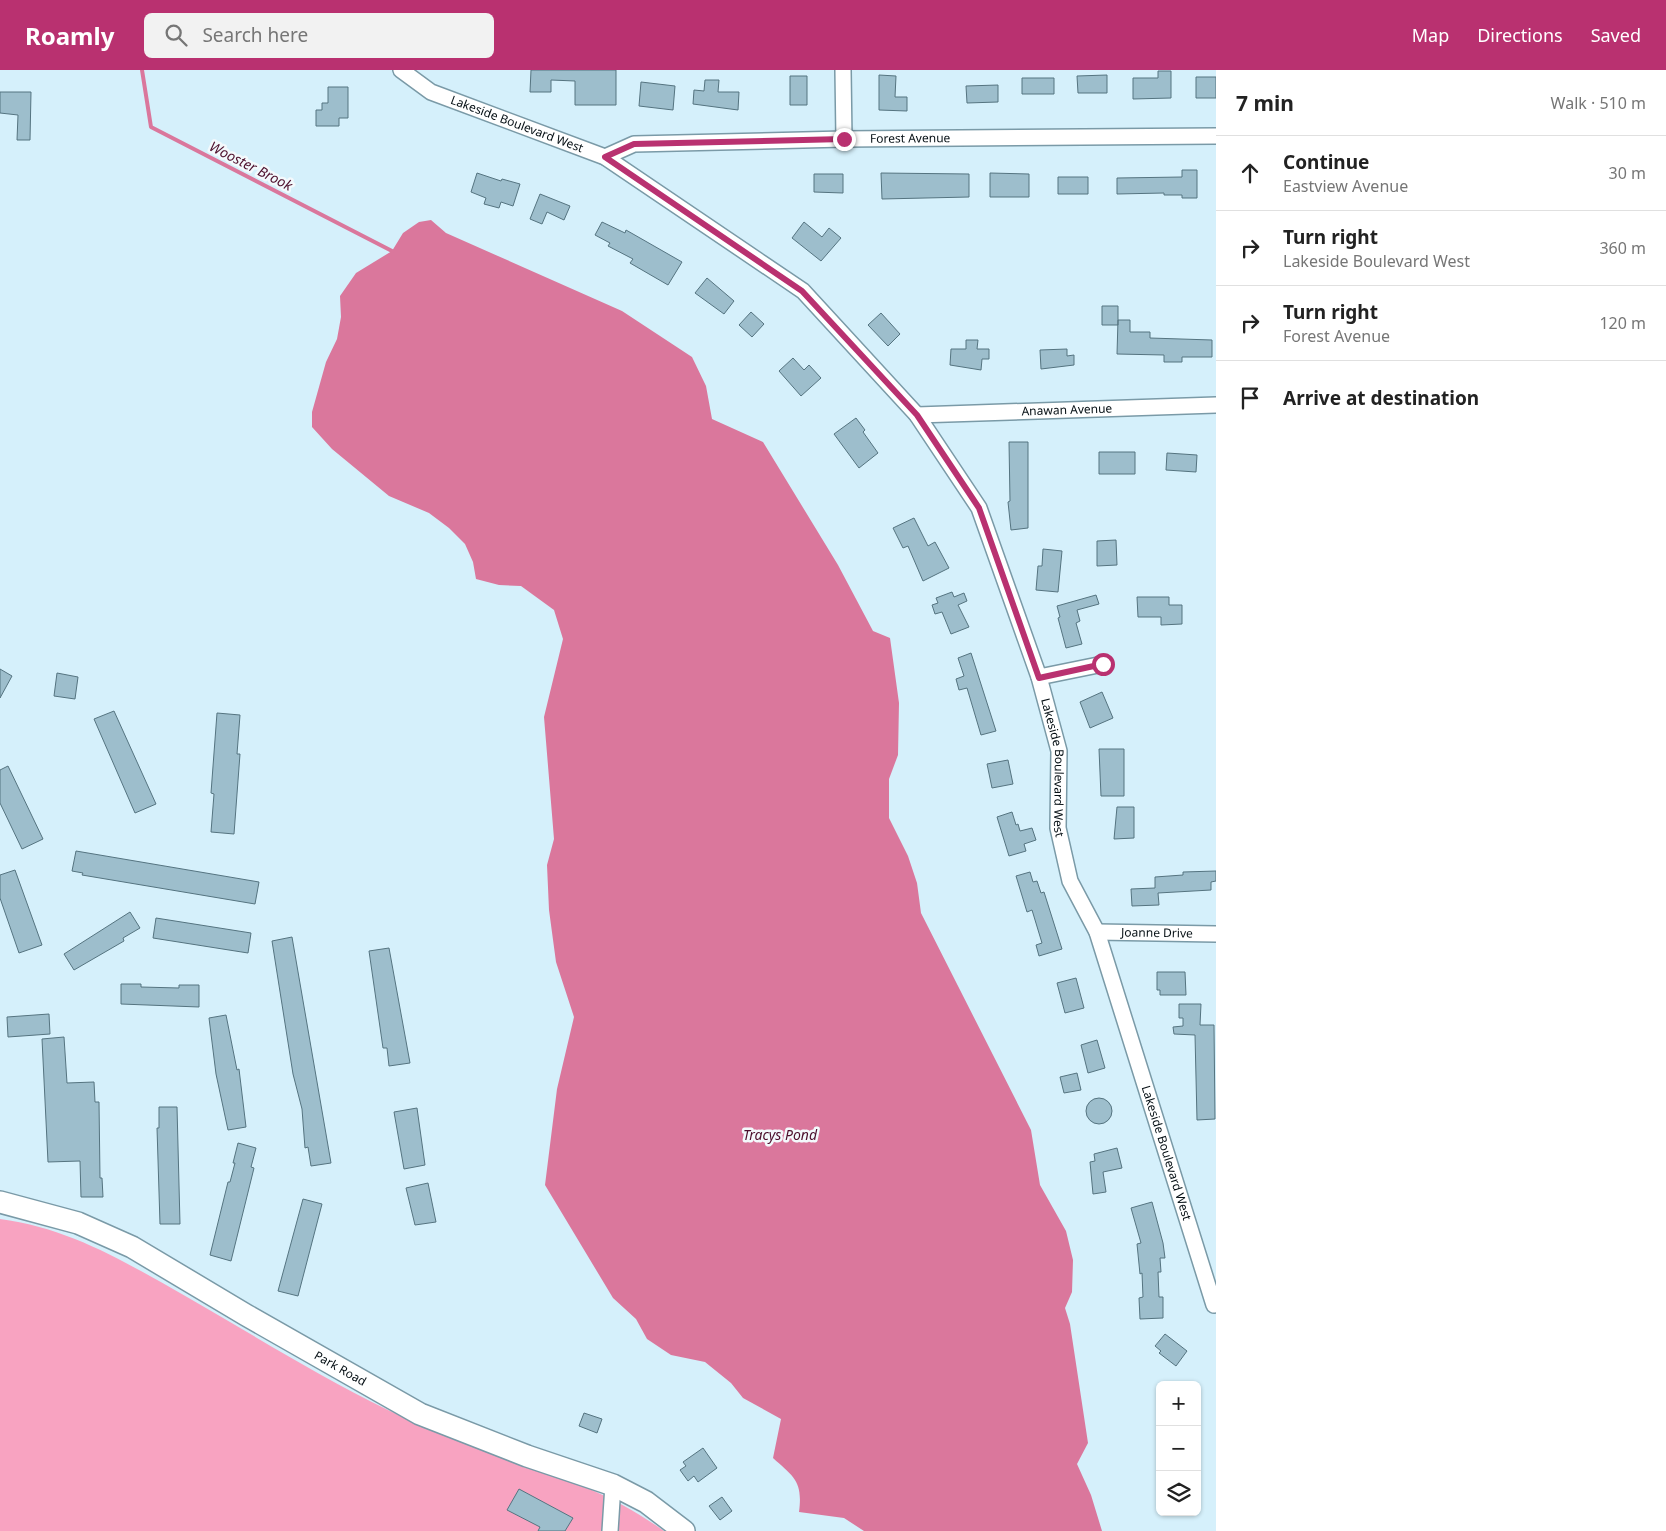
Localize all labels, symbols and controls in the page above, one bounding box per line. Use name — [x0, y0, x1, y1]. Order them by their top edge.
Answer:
search box — [144, 13, 494, 58]
text: Roamly — [25, 19, 114, 52]
icon: search — [162, 21, 190, 49]
text: Search here — [202, 22, 308, 48]
text: Map — [1412, 23, 1449, 47]
text: Directions — [1477, 23, 1563, 47]
text: Saved — [1591, 23, 1641, 47]
text: 7 min — [1236, 89, 1294, 117]
street label: Lakeside Boulevard West — [448, 91, 587, 156]
text: Walk · 510 m — [1551, 92, 1646, 114]
route end — [833, 128, 856, 151]
street label: Forest Avenue — [870, 129, 951, 147]
water label: Wooster Brook — [206, 136, 297, 195]
text: Continue — [1283, 149, 1369, 175]
icon: ahead — [1236, 159, 1264, 187]
text: 30 m — [1609, 162, 1646, 184]
text: Eastview Avenue — [1283, 175, 1408, 197]
text: Turn right — [1283, 224, 1378, 250]
icon: right — [1236, 234, 1264, 262]
text: 360 m — [1599, 237, 1646, 259]
text: Lakeside Boulevard West — [1283, 250, 1470, 272]
text: Turn right — [1283, 299, 1378, 325]
icon: right — [1236, 309, 1264, 337]
text: 120 m — [1599, 312, 1646, 334]
text: Forest Avenue — [1283, 325, 1390, 347]
icon: arrive — [1236, 384, 1264, 412]
text: Arrive at destination — [1283, 385, 1479, 411]
street label: Anawan Avenue — [1021, 399, 1113, 419]
route start — [1092, 653, 1115, 676]
street label: Lakeside Boulevard West — [1037, 696, 1069, 839]
street label: Joanne Drive — [1120, 923, 1193, 942]
street label: Lakeside Boulevard West — [1138, 1083, 1196, 1223]
water label: Tracys Pond — [743, 1125, 818, 1144]
street label: Park Road — [311, 1347, 370, 1390]
map controls — [1156, 1381, 1201, 1516]
button: + — [1156, 1381, 1201, 1426]
button: − — [1156, 1426, 1201, 1471]
button: layers — [1156, 1471, 1201, 1516]

